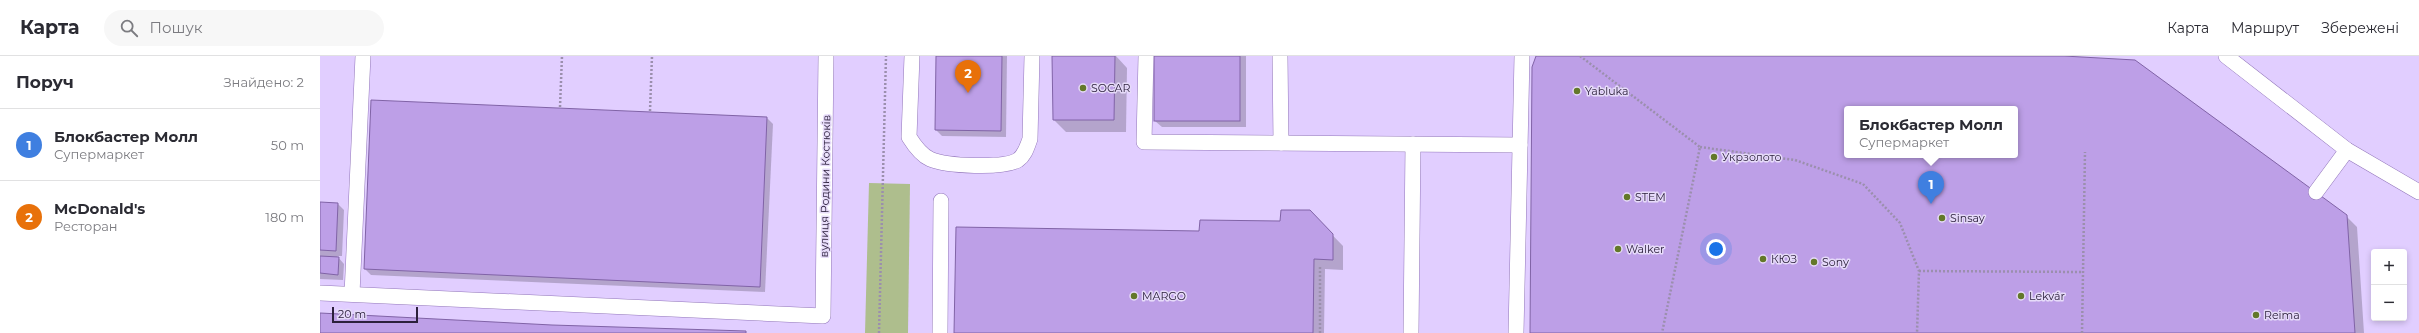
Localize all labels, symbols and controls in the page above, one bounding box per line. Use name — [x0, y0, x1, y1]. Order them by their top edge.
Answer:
search box — [104, 10, 384, 46]
text: Карта — [20, 16, 80, 39]
icon: search — [118, 17, 140, 39]
text: Пошук — [150, 18, 202, 37]
text: Карта — [2167, 19, 2209, 37]
text: Маршрут — [2231, 19, 2299, 37]
text: Збережені — [2321, 19, 2399, 37]
pin: 2 — [955, 60, 981, 93]
text: Поруч — [16, 72, 74, 92]
text: Знайдено: 2 — [224, 74, 304, 90]
place label: SOCAR — [1091, 81, 1130, 95]
marker: SOCAR — [1078, 83, 1088, 93]
place label: Yabluka — [1585, 84, 1629, 98]
marker: Yabluka — [1572, 86, 1582, 96]
popup — [1844, 106, 2018, 158]
street label: вулиця Родини Костюків — [817, 115, 833, 257]
text: Блокбастер Молл — [1859, 115, 2003, 134]
text: Блокбастер Молл — [54, 127, 198, 146]
text: Супермаркет — [1859, 134, 1949, 150]
text: 1 — [26, 137, 32, 153]
text: 50 m — [271, 137, 304, 153]
text: Супермаркет — [54, 146, 144, 162]
place label: Укрзолото — [1722, 150, 1782, 164]
marker: Укрзолото — [1709, 152, 1719, 162]
pin: 1 — [1918, 171, 1944, 204]
place label: STEM — [1635, 190, 1666, 204]
marker: STEM — [1622, 192, 1632, 202]
text: McDonald's — [54, 199, 145, 218]
text: 2 — [25, 209, 33, 225]
text: 180 m — [265, 209, 304, 225]
place label: Sinsay — [1950, 211, 1985, 225]
marker: Sinsay — [1937, 213, 1947, 223]
text: Ресторан — [54, 218, 118, 234]
your location — [1706, 239, 1726, 259]
place label: Walker — [1626, 242, 1664, 256]
marker: Walker — [1613, 244, 1623, 254]
map controls — [2371, 249, 2407, 321]
button: + — [2371, 249, 2407, 285]
place label: КЮЗ — [1771, 252, 1797, 266]
marker: КЮЗ — [1758, 254, 1768, 264]
place label: Sony — [1822, 255, 1849, 269]
marker: Sony — [1809, 257, 1819, 267]
button: − — [2371, 285, 2407, 321]
place label: MARGO — [1142, 289, 1186, 303]
place label: Lekvár — [2029, 289, 2065, 303]
marker: MARGO — [1129, 291, 1139, 301]
marker: Lekvár — [2016, 291, 2026, 301]
scale bar — [332, 305, 418, 324]
text: 20 m — [338, 307, 366, 321]
place label: Reima — [2264, 308, 2300, 322]
marker: Reima — [2251, 310, 2261, 320]

